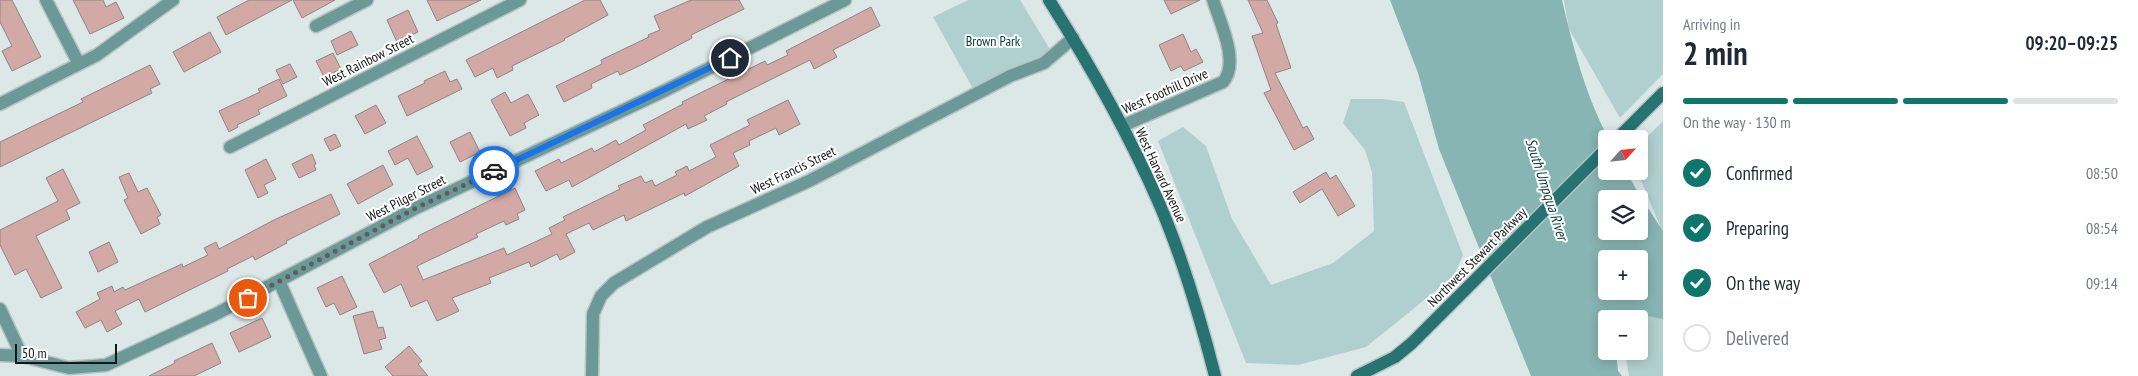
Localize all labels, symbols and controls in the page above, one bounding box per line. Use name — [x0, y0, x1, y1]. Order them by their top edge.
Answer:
text: Arriving in — [1683, 14, 1740, 34]
street label: West Rainbow Street — [320, 29, 417, 91]
text: 09:20–09:25 — [2025, 31, 2118, 55]
park label: Brown Park — [966, 32, 1021, 50]
text: 2 min — [1683, 32, 1748, 74]
pin — [709, 37, 751, 79]
icon: home — [716, 44, 744, 72]
street label: West Foothill Drive — [1119, 64, 1211, 118]
text: On the way · 130 m — [1683, 112, 1791, 132]
street label: West Harvard Avenue — [1131, 125, 1191, 225]
north arrow — [1598, 130, 1648, 180]
map controls — [1598, 130, 1648, 360]
water label: South Umpqua River — [1522, 136, 1573, 244]
street label: West Francis Street — [748, 142, 839, 198]
courier — [469, 146, 519, 196]
icon: car — [480, 157, 508, 185]
icon: check — [1683, 159, 1711, 187]
text: Confirmed — [1726, 161, 1793, 185]
text: 08:50 — [2086, 163, 2118, 183]
street label: West Pilger Street — [363, 170, 449, 226]
button: layers — [1598, 190, 1648, 240]
street label: Northwest Stewart Parkway — [1423, 203, 1531, 311]
icon: check — [1683, 214, 1711, 242]
text: Preparing — [1726, 216, 1789, 240]
text: 08:54 — [2086, 218, 2118, 238]
button: + — [1598, 250, 1648, 300]
icon: check — [1683, 269, 1711, 297]
text: On the way — [1726, 271, 1800, 295]
text: 09:14 — [2086, 273, 2118, 293]
pin — [227, 277, 269, 319]
icon: bag — [234, 284, 262, 312]
button: − — [1598, 310, 1648, 360]
text: Delivered — [1726, 326, 1789, 350]
scale bar — [15, 341, 118, 364]
text: 50 m — [22, 344, 47, 362]

